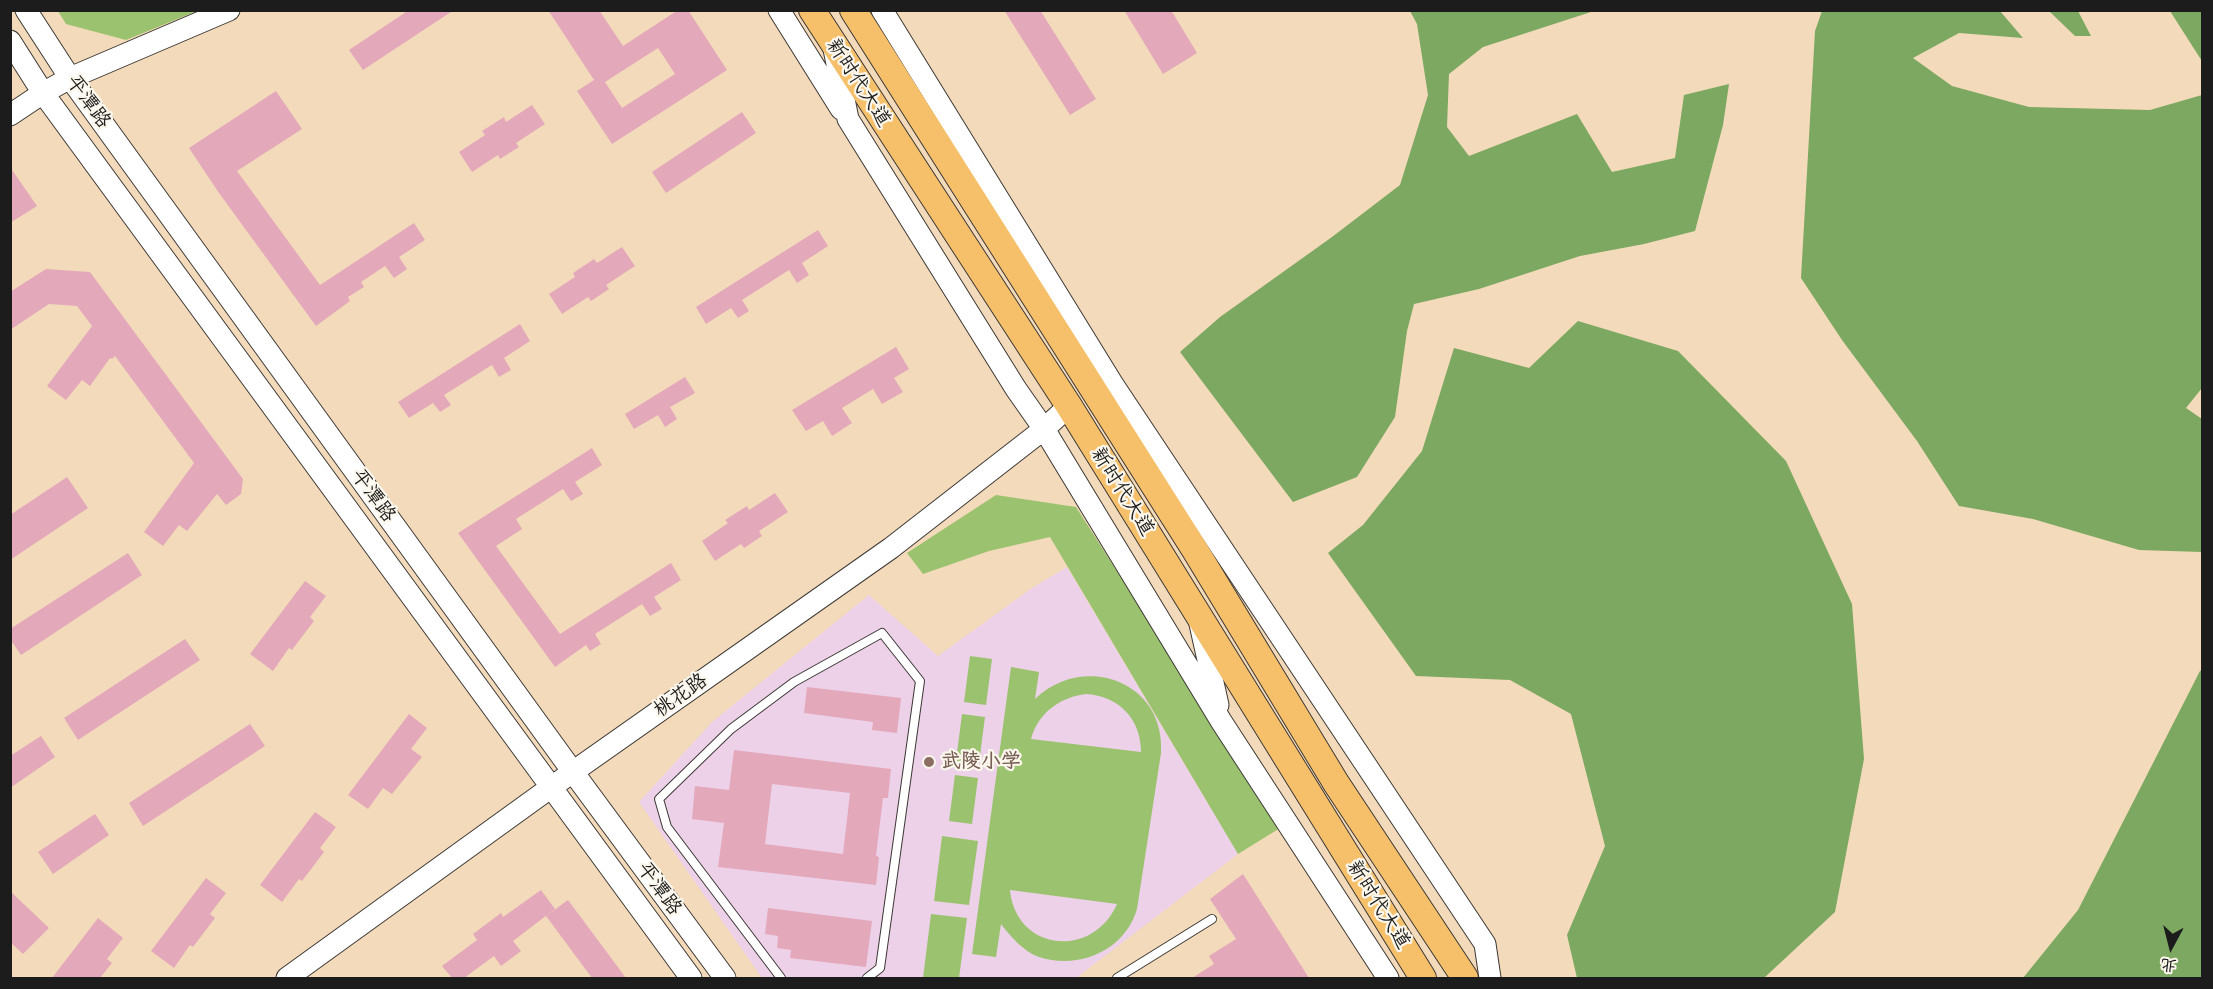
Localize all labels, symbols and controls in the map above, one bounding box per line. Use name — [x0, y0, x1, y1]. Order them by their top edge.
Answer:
street label: 新时代大道 — [821, 35, 895, 131]
street label: 平潭路 — [61, 71, 115, 133]
street label: 新时代大道 — [1085, 443, 1159, 541]
street label: 平潭路 — [346, 465, 400, 527]
street label: 桃花路 — [650, 669, 712, 723]
place label: 武陵小学 — [941, 750, 1021, 774]
marker: 武陵小学 — [922, 755, 936, 769]
street label: 新时代大道 — [1341, 856, 1415, 954]
street label: 平潭路 — [632, 858, 686, 920]
north arrow — [2141, 917, 2201, 977]
text: 北 — [2159, 950, 2178, 981]

